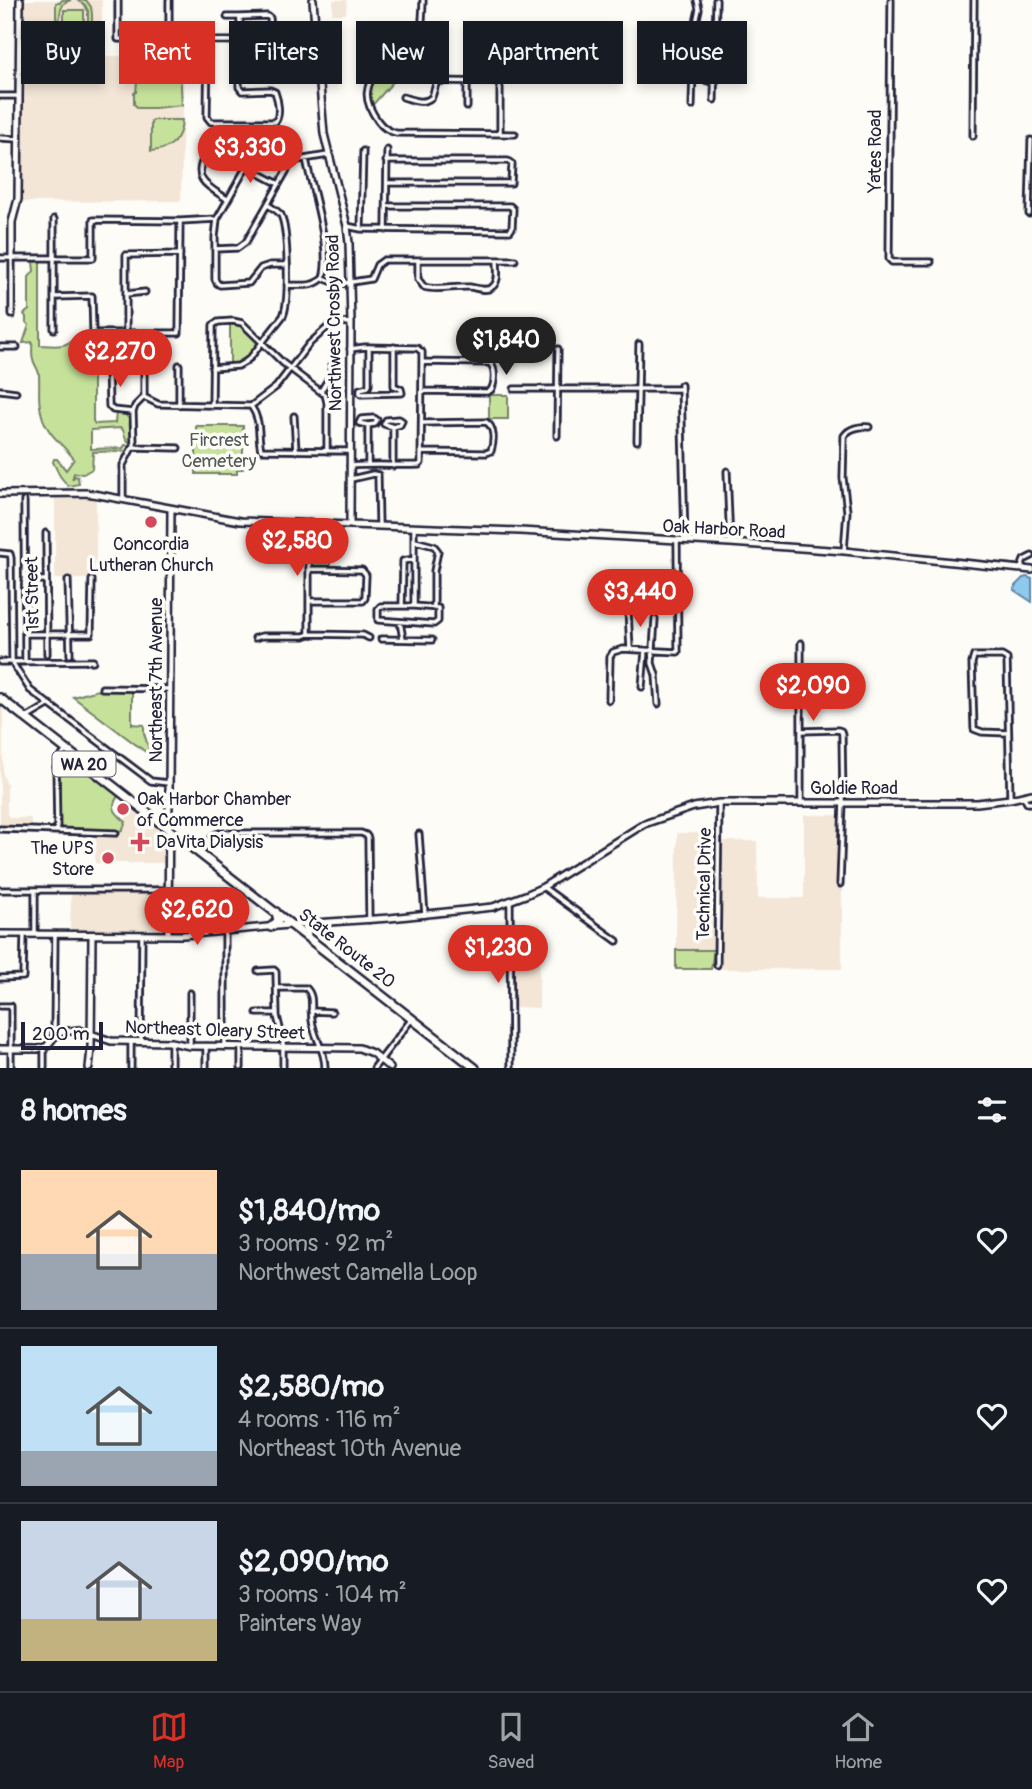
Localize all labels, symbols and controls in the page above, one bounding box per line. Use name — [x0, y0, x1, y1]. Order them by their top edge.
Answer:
chip: Buy — [21, 21, 105, 84]
chip: Rent — [119, 21, 215, 84]
chip: Filters — [229, 21, 342, 84]
chip: New — [356, 21, 449, 84]
chip: Apartment — [463, 21, 623, 84]
chip: House — [637, 21, 747, 84]
street label: Yates Road — [864, 110, 887, 193]
pin: $3,330 — [193, 125, 307, 185]
text: $3,330 — [214, 133, 286, 162]
street label: Northwest Crosby Road — [321, 234, 348, 412]
pin: $1,840 — [449, 318, 563, 377]
text: $1,840 — [472, 325, 540, 354]
pin: $2,270 — [63, 330, 177, 389]
text: $2,270 — [84, 337, 156, 366]
park label: Fircrest Cemetery — [182, 429, 257, 473]
marker: Concordia Lutheran Church — [143, 514, 159, 530]
street label: Oak Harbor Road — [662, 515, 786, 544]
pin: $2,580 — [240, 518, 354, 578]
text: $2,580 — [262, 526, 332, 555]
place label: Concordia Lutheran Church — [89, 533, 213, 577]
street label: 1st Street — [20, 556, 45, 632]
pin: $3,440 — [583, 570, 697, 629]
text: $3,440 — [603, 577, 677, 606]
street label: Northeast 7th Avenue — [145, 597, 168, 762]
pin: $2,090 — [756, 664, 870, 723]
text: $2,090 — [776, 671, 850, 700]
road number: WA 20 — [52, 751, 116, 776]
street label: Goldie Road — [810, 777, 898, 800]
place label: Oak Harbor Chamber of Commerce — [137, 788, 292, 832]
marker: Oak Harbor Chamber of Commerce — [115, 801, 131, 817]
street label: Technical Drive — [692, 827, 717, 941]
place label: DaVita Dialysis — [156, 831, 263, 854]
marker: DaVita Dialysis — [130, 832, 150, 852]
place label: The UPS Store — [30, 837, 94, 881]
marker: The UPS Store — [100, 850, 116, 866]
pin: $2,620 — [140, 888, 254, 947]
text: $2,620 — [160, 895, 234, 924]
street label: State Route 20 — [293, 903, 400, 994]
pin: $1,230 — [441, 926, 555, 985]
text: $1,230 — [464, 933, 532, 962]
street label: Northeast Oleary Street — [125, 1016, 306, 1045]
scale bar — [21, 1019, 103, 1051]
text: 200 m — [32, 1022, 90, 1046]
icon: filters — [973, 1091, 1011, 1129]
text: 8 homes — [21, 1092, 127, 1129]
text: $1,840/mo — [238, 1192, 380, 1229]
icon: home — [77, 1198, 161, 1282]
icon: heart — [973, 1221, 1011, 1259]
text: 3 rooms · 92 m² — [238, 1229, 393, 1258]
text: Northwest Camella Loop — [238, 1258, 478, 1287]
text: $2,580/mo — [238, 1368, 384, 1405]
icon: home — [77, 1374, 161, 1458]
icon: heart — [973, 1397, 1011, 1435]
text: 4 rooms · 116 m² — [238, 1405, 401, 1434]
text: Northeast 10th Avenue — [238, 1434, 461, 1463]
text: $2,090/mo — [238, 1543, 389, 1580]
icon: home — [77, 1549, 161, 1633]
icon: heart — [973, 1572, 1011, 1610]
text: 3 rooms · 104 m² — [238, 1580, 407, 1609]
text: Painters Way — [238, 1609, 361, 1638]
tab: Map — [150, 1708, 188, 1774]
tab: Saved — [487, 1708, 535, 1774]
tab: Home — [834, 1708, 882, 1774]

